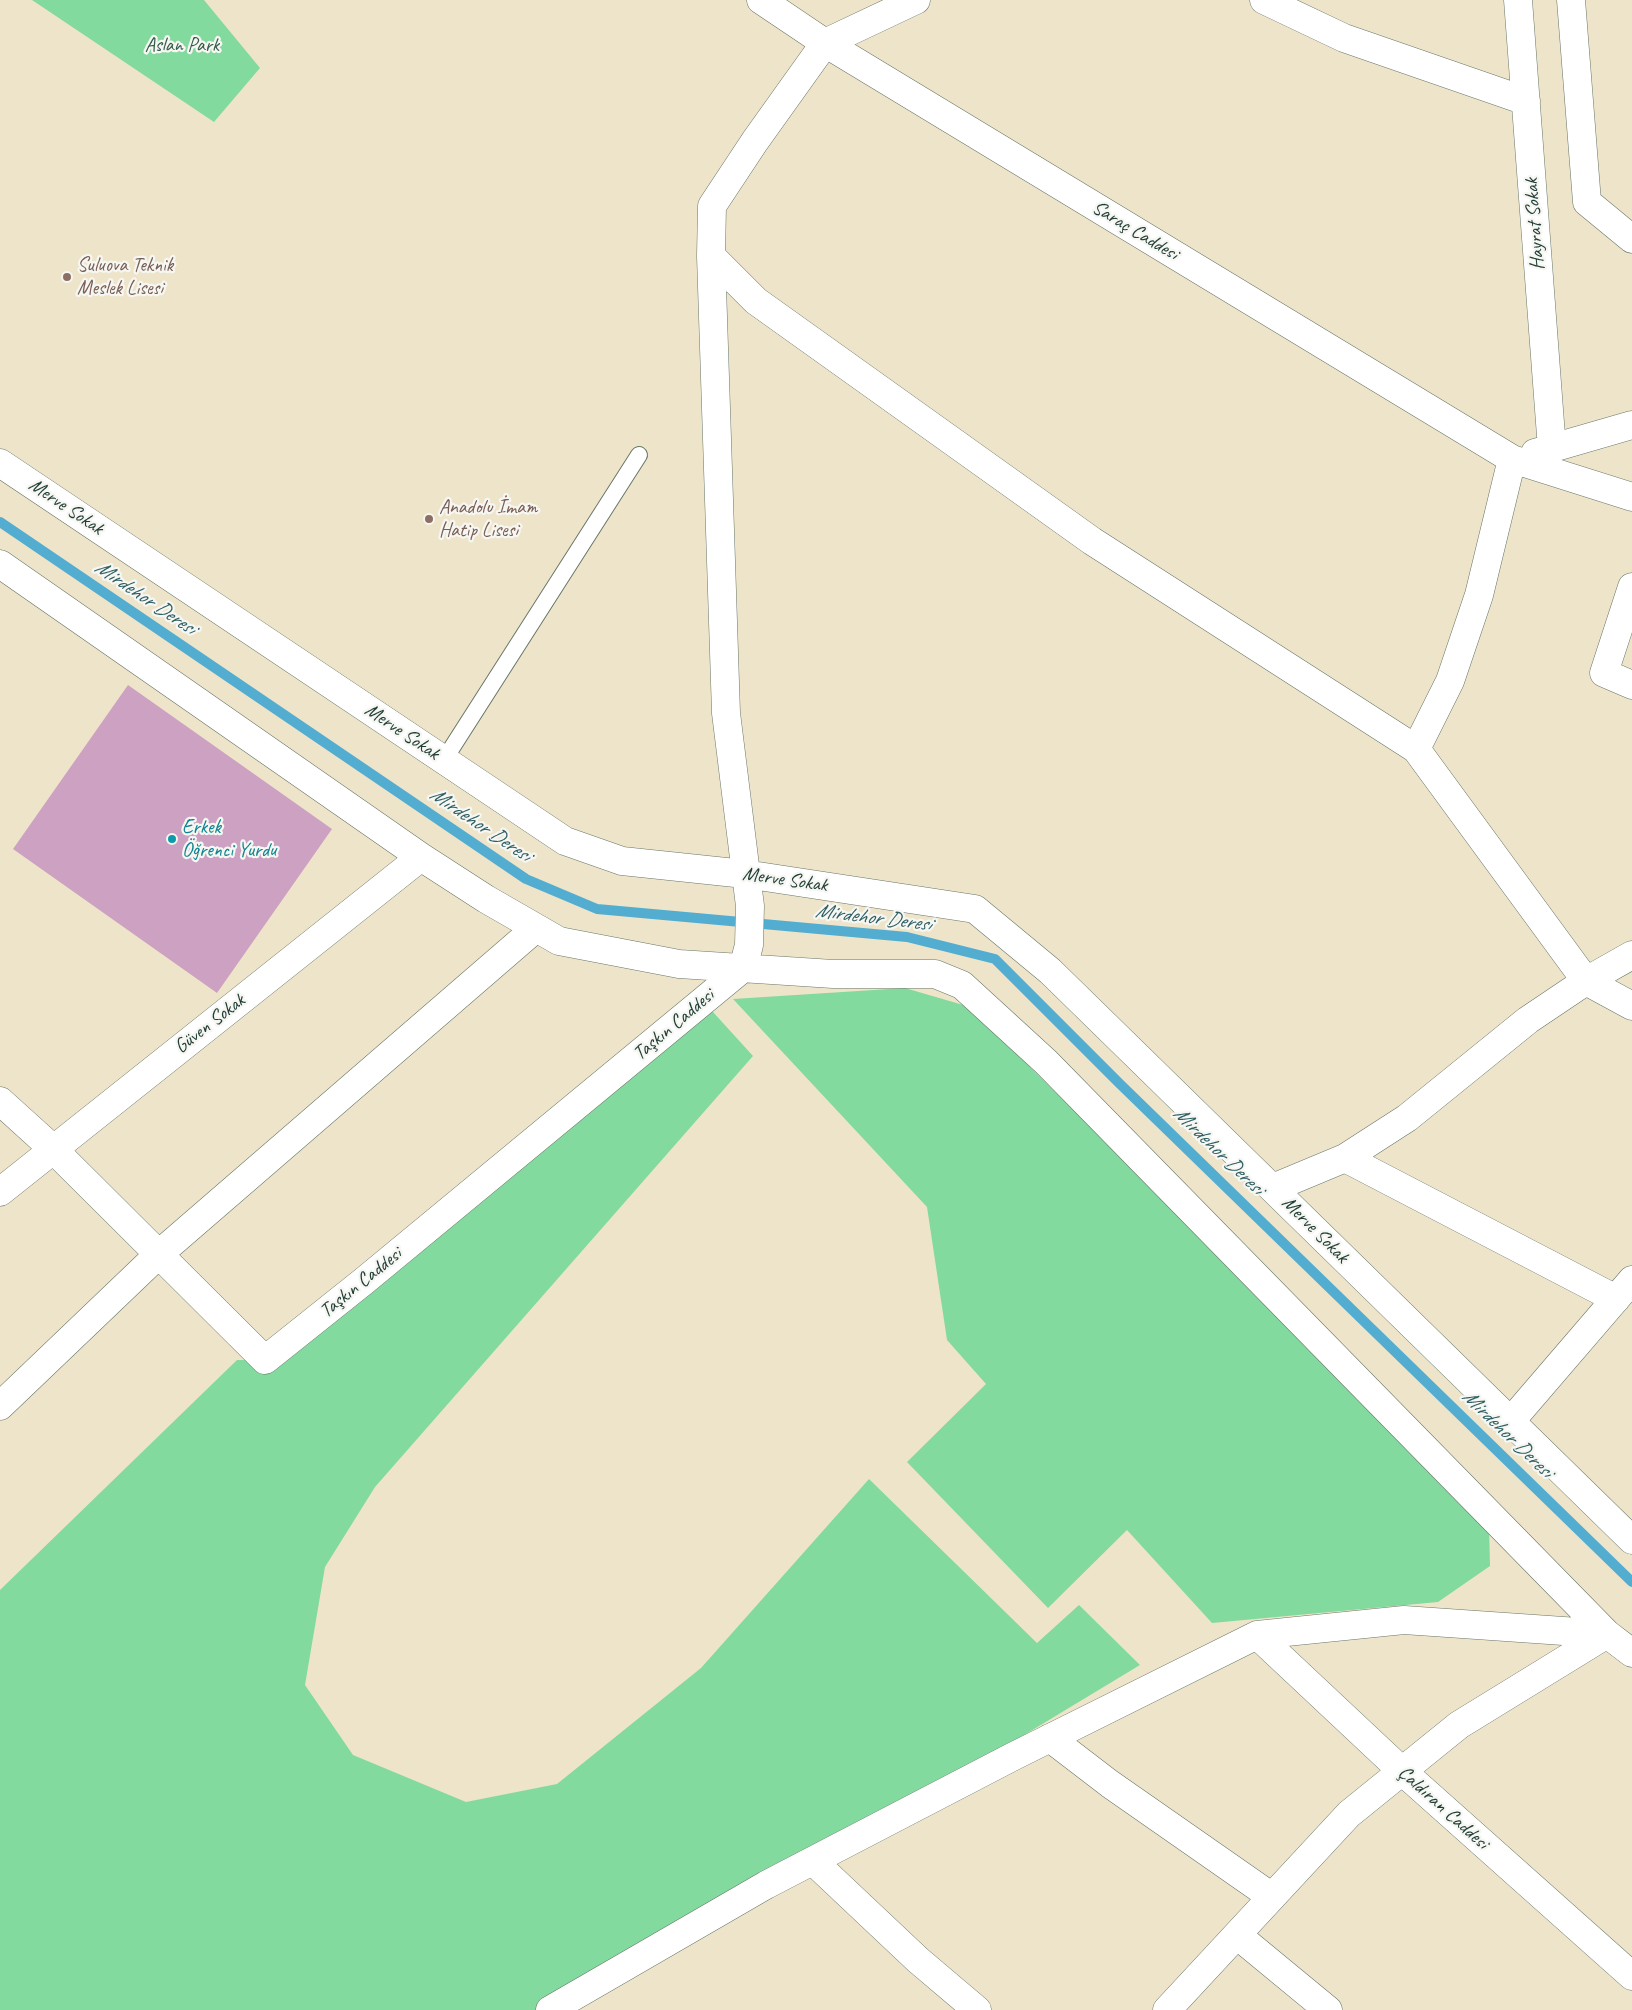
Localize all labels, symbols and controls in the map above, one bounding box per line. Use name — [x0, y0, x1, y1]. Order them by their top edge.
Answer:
park label: Aslan Park — [145, 34, 219, 58]
street label: Hayrat Sokak — [1520, 177, 1550, 271]
street label: Saraç Caddesi — [1088, 196, 1182, 266]
place label: Suluova Teknik Meslek Lisesi — [77, 254, 173, 301]
marker: Suluova Teknik Meslek Lisesi — [61, 271, 73, 283]
street label: Merve Sokak — [24, 473, 108, 541]
place label: Anadolu İmam Hatip Lisesi — [439, 496, 537, 543]
marker: Anadolu İmam Hatip Lisesi — [423, 513, 435, 525]
water label: Mirdehor Deresi — [90, 555, 200, 641]
street label: Merve Sokak — [360, 698, 444, 766]
water label: Mirdehor Deresi — [425, 782, 535, 868]
place label: Erkek Öğrenci Yurdu — [182, 816, 276, 863]
marker: Erkek Öğrenci Yurdu — [166, 833, 178, 845]
street label: Merve Sokak — [741, 862, 829, 898]
water label: Mirdehor Deresi — [814, 898, 932, 938]
street label: Taşkın Caddesi — [628, 984, 720, 1066]
street label: Güven Sokak — [170, 989, 250, 1059]
water label: Mirdehor Deresi — [1167, 1102, 1269, 1200]
street label: Merve Sokak — [1276, 1191, 1354, 1269]
street label: Taşkın Caddesi — [315, 1243, 407, 1323]
water label: Mirdehor Deresi — [1456, 1385, 1558, 1483]
street label: Çaldıran Caddesi — [1393, 1761, 1493, 1855]

